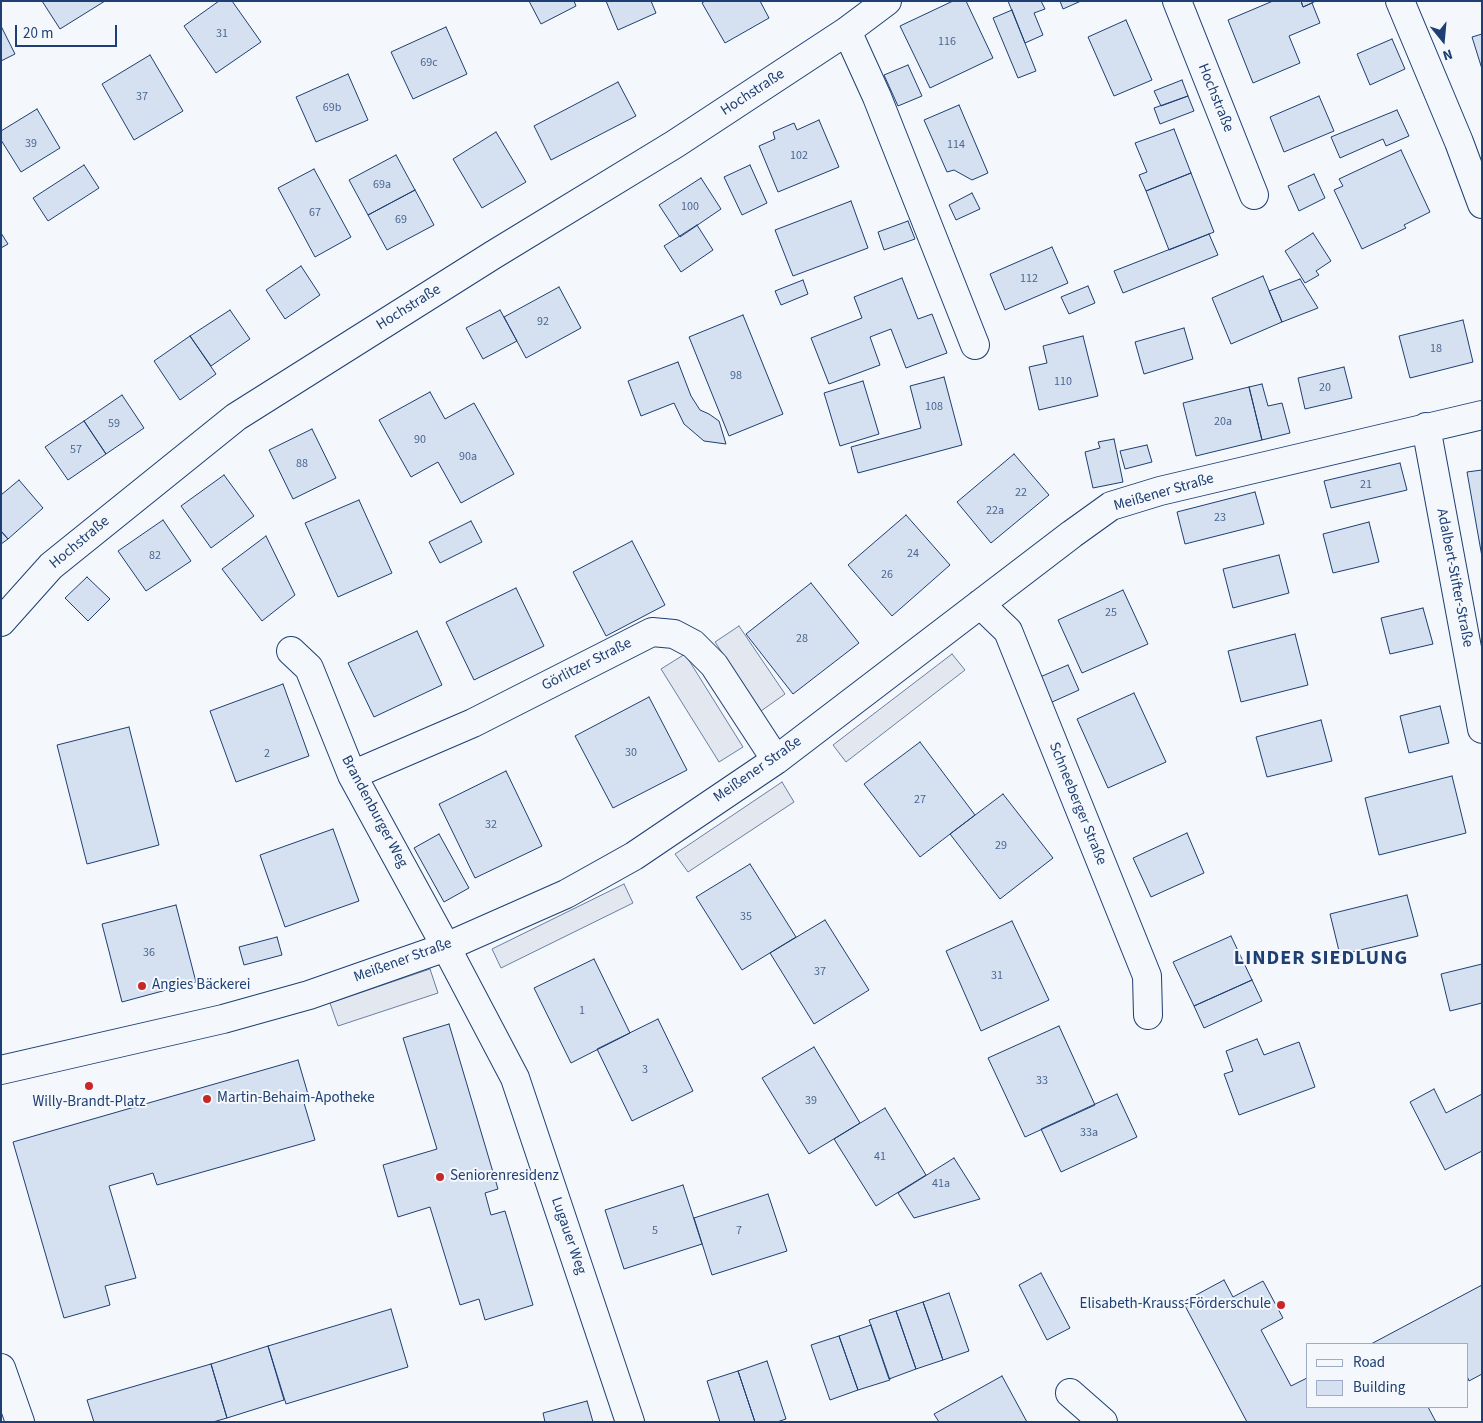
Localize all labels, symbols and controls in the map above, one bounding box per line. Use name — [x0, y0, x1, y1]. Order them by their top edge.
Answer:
scale bar — [18, 15, 120, 47]
north arrow — [1418, 15, 1468, 65]
text: 20 m — [23, 23, 53, 44]
house number: 31 — [216, 27, 228, 41]
house number: 116 — [938, 35, 956, 49]
text: N — [1440, 43, 1455, 65]
house number: 69c — [420, 56, 438, 70]
street label: Hochstraße — [1193, 61, 1237, 135]
street label: Hochstraße — [718, 66, 788, 120]
house number: 37 — [136, 90, 148, 104]
house number: 69b — [323, 101, 341, 115]
house number: 39 — [25, 137, 37, 151]
house number: 114 — [947, 138, 965, 152]
house number: 102 — [790, 149, 808, 163]
house number: 69a — [373, 178, 391, 192]
house number: 100 — [681, 200, 699, 214]
house number: 67 — [309, 206, 321, 220]
house number: 69 — [395, 213, 407, 227]
house number: 112 — [1020, 272, 1038, 286]
street label: Hochstraße — [374, 281, 444, 335]
house number: 92 — [537, 315, 549, 329]
house number: 18 — [1430, 342, 1442, 356]
house number: 98 — [730, 369, 742, 383]
house number: 110 — [1054, 375, 1072, 389]
house number: 20 — [1319, 381, 1331, 395]
house number: 108 — [925, 400, 943, 414]
house number: 20a — [1214, 415, 1232, 429]
house number: 59 — [108, 417, 120, 431]
house number: 90 — [414, 433, 426, 447]
house number: 57 — [70, 443, 82, 457]
house number: 90a — [459, 450, 477, 464]
house number: 88 — [296, 457, 308, 471]
street label: Meißener Straße — [1112, 470, 1216, 516]
house number: 21 — [1360, 478, 1372, 492]
house number: 22 — [1015, 486, 1027, 500]
house number: 22a — [986, 504, 1004, 518]
street label: Adalbert-Stifter-Straße — [1432, 507, 1476, 649]
house number: 23 — [1214, 511, 1226, 525]
street label: Hochstraße — [46, 513, 114, 573]
house number: 24 — [907, 547, 919, 561]
house number: 82 — [149, 549, 161, 563]
house number: 26 — [881, 568, 893, 582]
house number: 25 — [1105, 606, 1117, 620]
house number: 28 — [796, 632, 808, 646]
street label: Görlitzer Straße — [539, 635, 635, 695]
street label: Meißener Straße — [711, 733, 805, 807]
street label: Schneeberger Straße — [1044, 740, 1110, 868]
house number: 30 — [625, 746, 637, 760]
house number: 2 — [264, 747, 270, 761]
street label: Brandenburger Weg — [337, 753, 411, 871]
house number: 27 — [914, 793, 926, 807]
house number: 32 — [485, 818, 497, 832]
house number: 29 — [995, 839, 1007, 853]
house number: 35 — [740, 910, 752, 924]
street label: Meißener Straße — [351, 935, 455, 987]
house number: 36 — [143, 946, 155, 960]
district label: LINDER SIEDLUNG — [1232, 948, 1410, 972]
house number: 37 — [814, 965, 826, 979]
house number: 31 — [991, 969, 1003, 983]
place label: Angies Bäckerei — [152, 977, 250, 995]
marker: Angies Bäckerei — [136, 980, 148, 992]
house number: 1 — [579, 1004, 585, 1018]
house number: 3 — [642, 1063, 648, 1077]
house number: 33 — [1036, 1074, 1048, 1088]
marker: Willy-Brandt-Platz — [83, 1080, 95, 1092]
place label: Martin-Behaim-Apotheke — [217, 1090, 375, 1108]
marker: Martin-Behaim-Apotheke — [201, 1093, 213, 1105]
place label: Willy-Brandt-Platz — [32, 1094, 146, 1112]
house number: 39 — [805, 1094, 817, 1108]
house number: 33a — [1080, 1126, 1098, 1140]
house number: 41 — [874, 1150, 886, 1164]
place label: Seniorenresidenz — [450, 1168, 559, 1186]
marker: Seniorenresidenz — [434, 1171, 446, 1183]
house number: 41a — [932, 1177, 950, 1191]
street label: Lugauer Weg — [546, 1195, 590, 1277]
house number: 5 — [652, 1224, 658, 1238]
house number: 7 — [736, 1224, 742, 1238]
place label: Elisabeth-Krauss-Förderschule — [1080, 1296, 1271, 1314]
marker: Elisabeth-Krauss-Förderschule — [1275, 1299, 1287, 1311]
legend — [1306, 1343, 1468, 1408]
text: Road — [1353, 1352, 1385, 1373]
text: Building — [1353, 1377, 1405, 1398]

